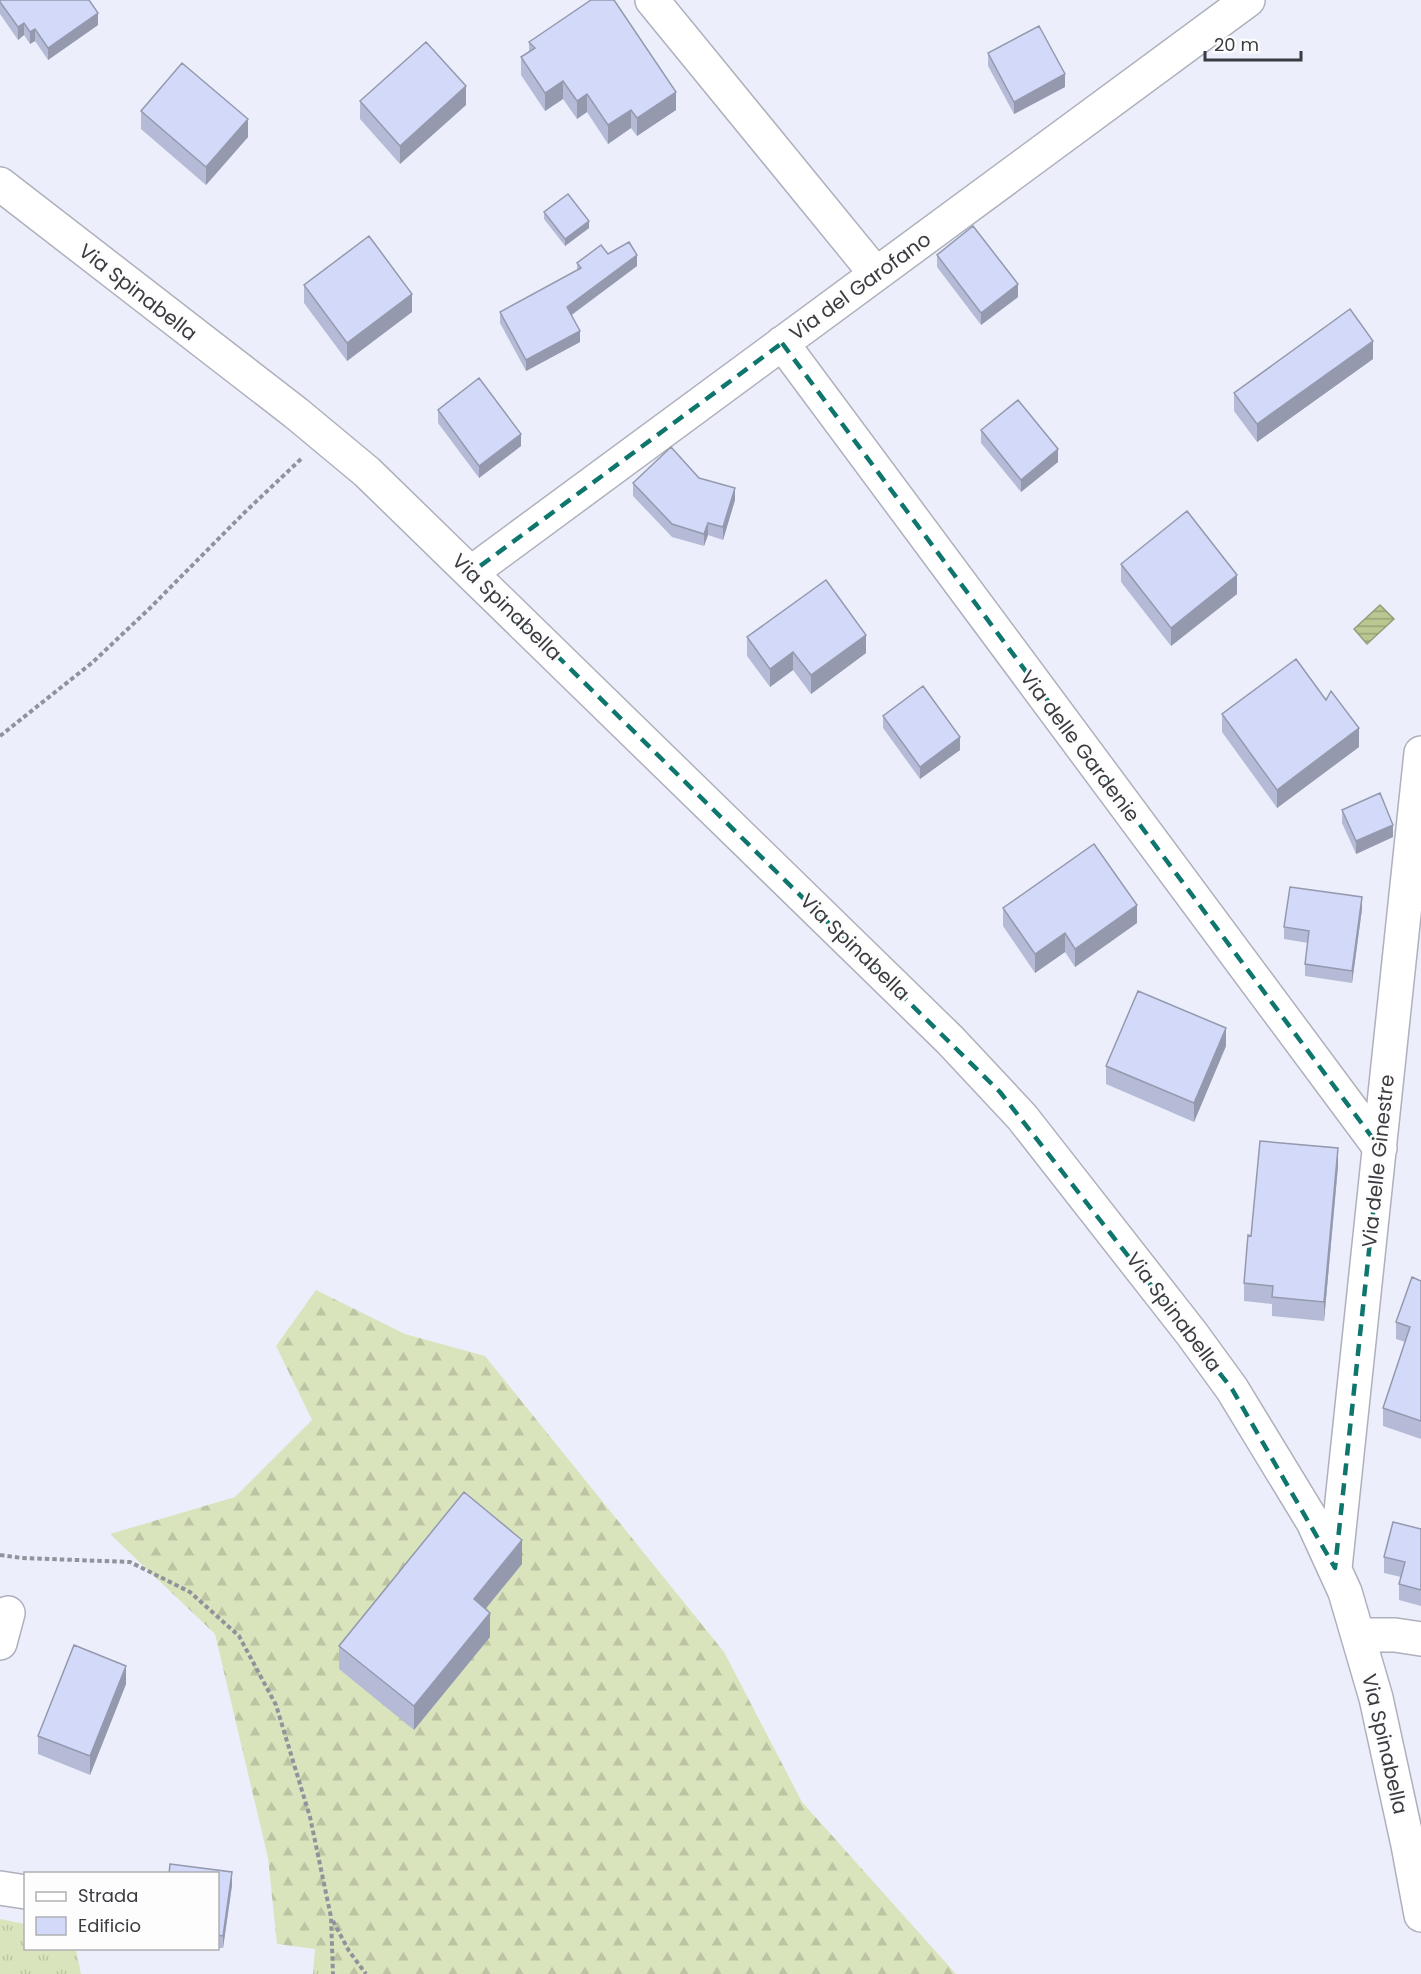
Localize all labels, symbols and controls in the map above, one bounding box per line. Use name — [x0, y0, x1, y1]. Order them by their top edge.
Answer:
scale bar — [1205, 24, 1301, 62]
text: 20 m — [1214, 32, 1259, 57]
street label: Via del Garofano — [784, 225, 936, 347]
street label: Via Spinabella — [73, 237, 203, 347]
street label: Via Spinabella — [446, 547, 568, 667]
street label: Via delle Gardenie — [1014, 664, 1146, 828]
street label: Via Spinabella — [794, 887, 916, 1007]
street label: Via delle Ginestre — [1355, 1073, 1401, 1249]
street label: Via Spinabella — [1120, 1246, 1228, 1378]
street label: Via Spinabella — [1355, 1671, 1415, 1817]
legend — [24, 1872, 219, 1950]
text: Strada — [78, 1883, 138, 1908]
text: Edificio — [78, 1913, 141, 1938]

